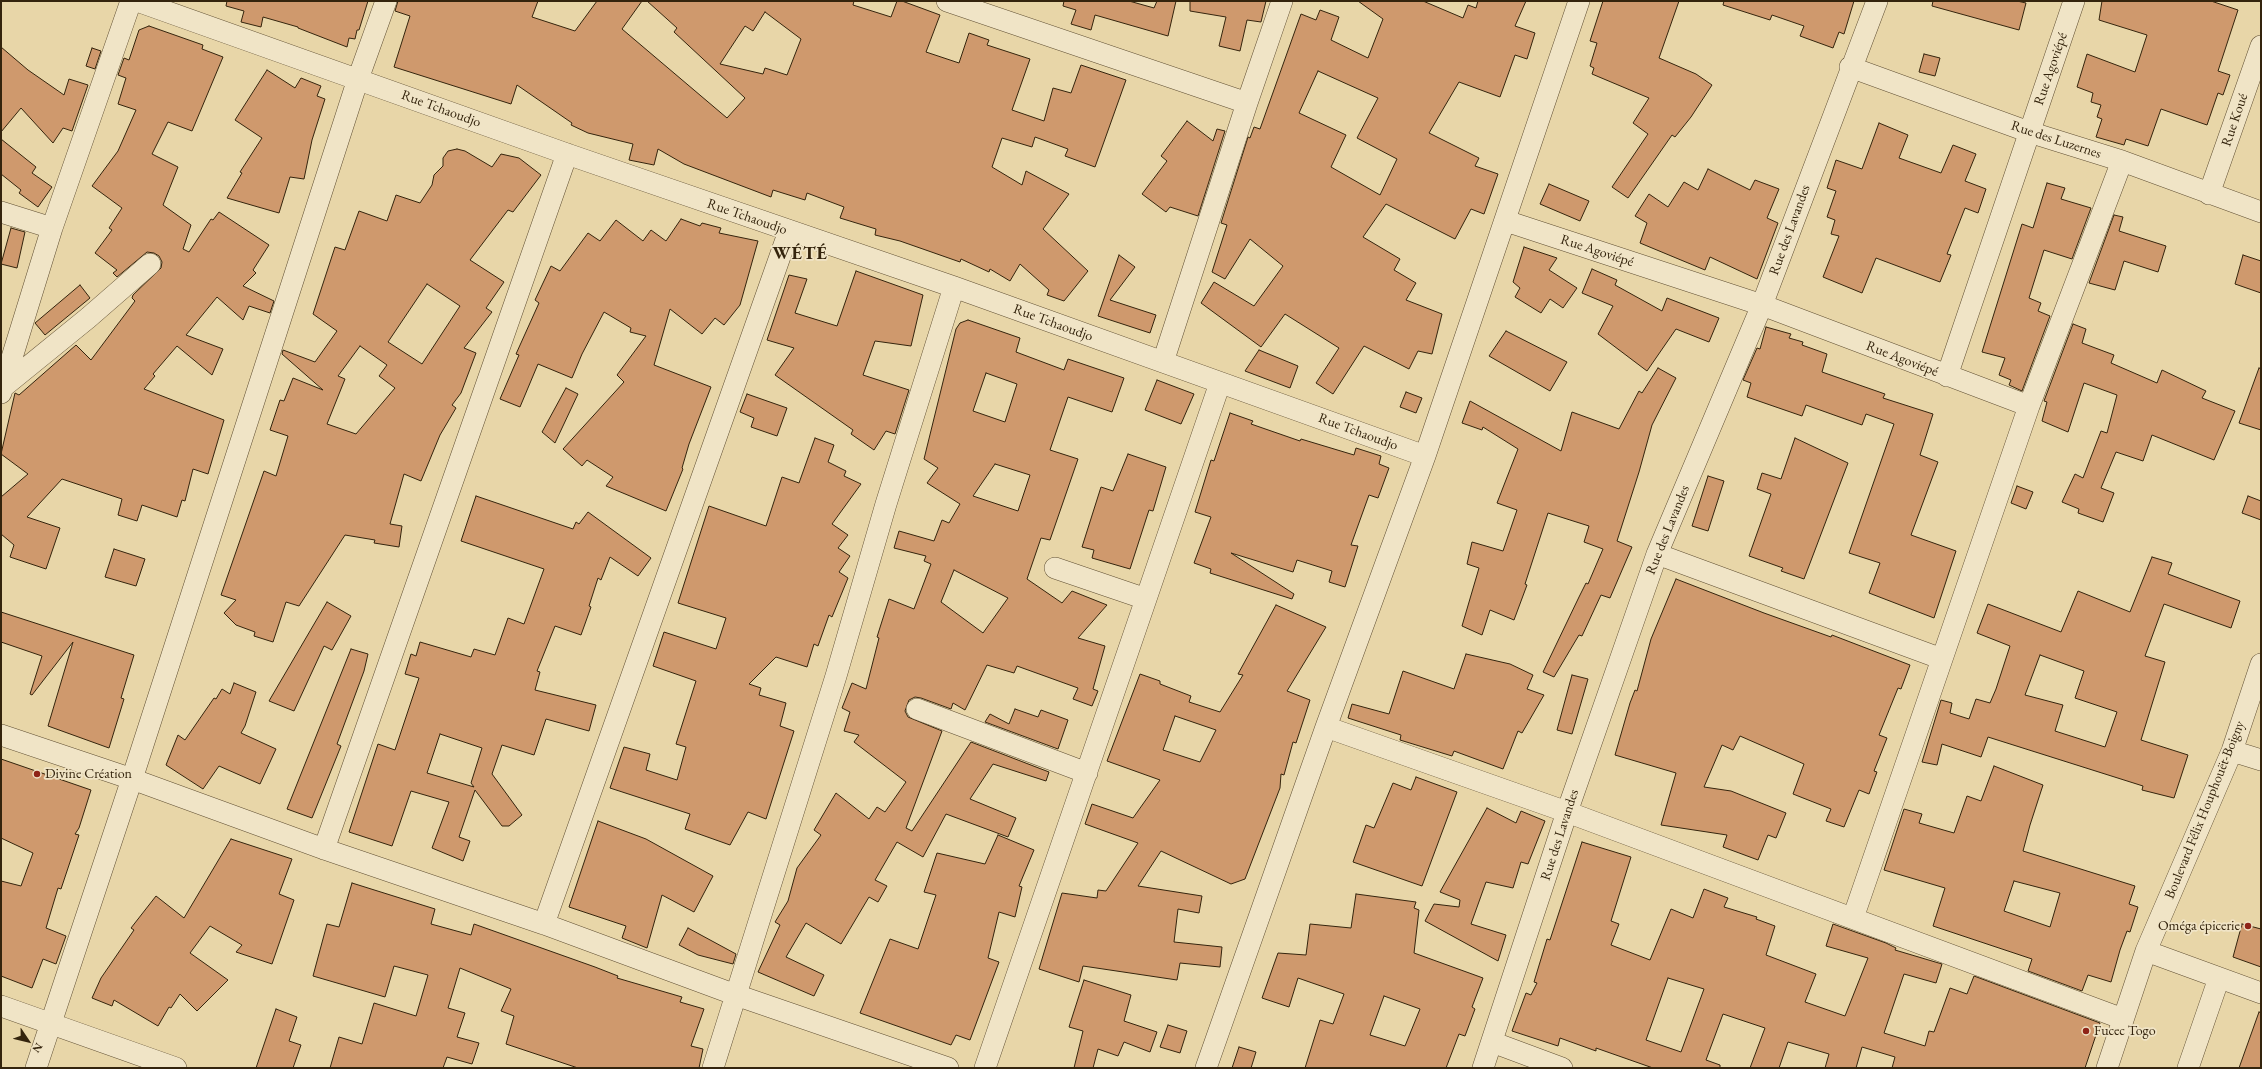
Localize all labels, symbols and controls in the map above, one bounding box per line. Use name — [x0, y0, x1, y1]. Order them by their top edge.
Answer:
street label: Rue Agoviépé — [2031, 30, 2071, 108]
street label: Rue Tchaoudjo — [399, 87, 483, 131]
street label: Rue Koué — [2218, 91, 2252, 149]
street label: Rue des Luzernes — [2009, 118, 2103, 162]
street label: Rue des Lavandes — [1766, 183, 1814, 277]
street label: Rue Tchaoudjo — [705, 195, 789, 239]
street label: Rue Agoviépé — [1558, 231, 1636, 271]
district label: WÉTÉ — [772, 243, 828, 265]
street label: Rue Tchaoudjo — [1011, 301, 1095, 345]
street label: Rue Agoviépé — [1864, 338, 1940, 380]
street label: Rue Tchaoudjo — [1316, 410, 1400, 454]
street label: Rue des Lavandes — [1642, 483, 1694, 577]
street label: Boulevard Félix Houphouët-Boigny — [2161, 718, 2249, 902]
place label: Divine Création — [45, 766, 132, 782]
marker: Divine Création — [32, 769, 42, 779]
street label: Rue des Lavandes — [1537, 787, 1583, 883]
place label: Oméga épicerie — [2158, 918, 2240, 934]
marker: Oméga épicerie — [2243, 921, 2253, 931]
north arrow — [8, 1021, 48, 1061]
place label: Fucec Togo — [2094, 1023, 2156, 1039]
marker: Fucec Togo — [2081, 1026, 2091, 1036]
text: N — [30, 1040, 46, 1056]

